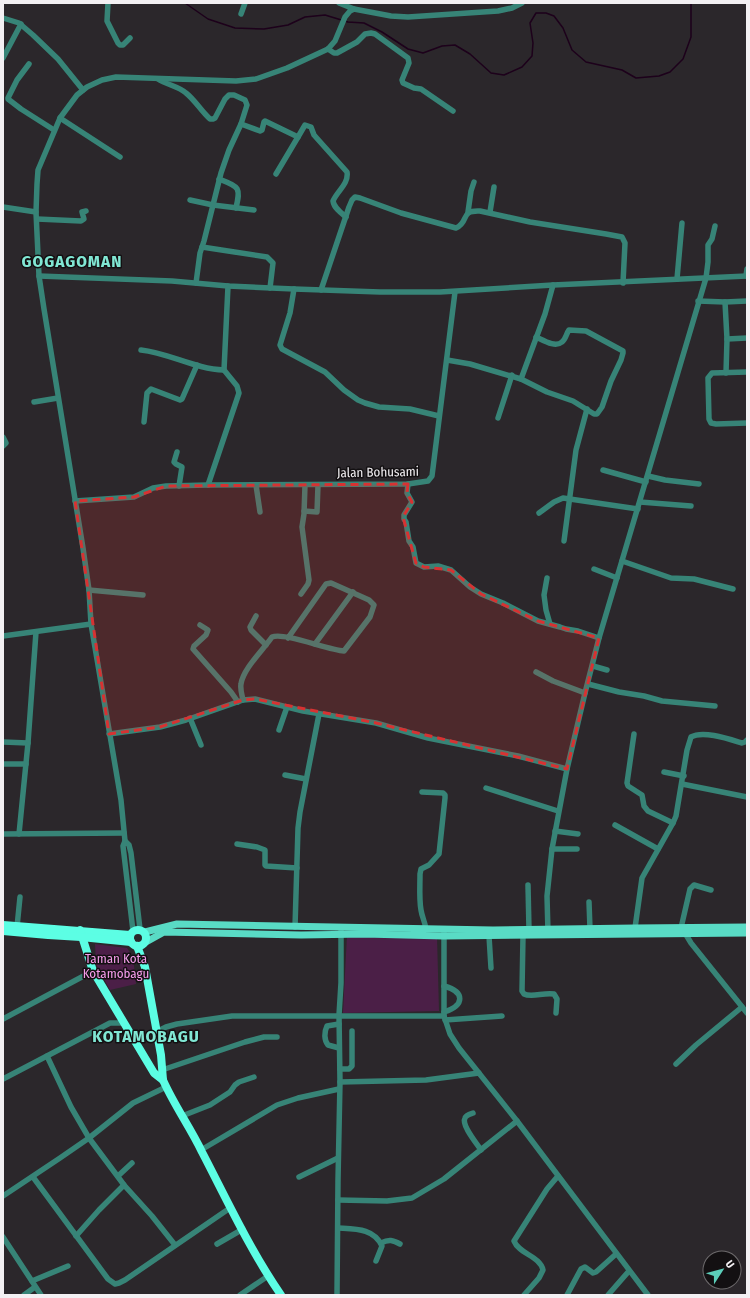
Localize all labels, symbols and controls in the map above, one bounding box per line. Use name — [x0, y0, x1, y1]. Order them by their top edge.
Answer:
district label: GOGAGOMAN — [21, 251, 123, 272]
street label: Jalan Bohusami — [337, 464, 419, 480]
park label: Taman Kota Kotamobagu — [83, 951, 149, 981]
district label: KOTAMOBAGU — [92, 1026, 200, 1047]
north arrow — [702, 1250, 742, 1290]
text: U — [723, 1258, 737, 1271]

